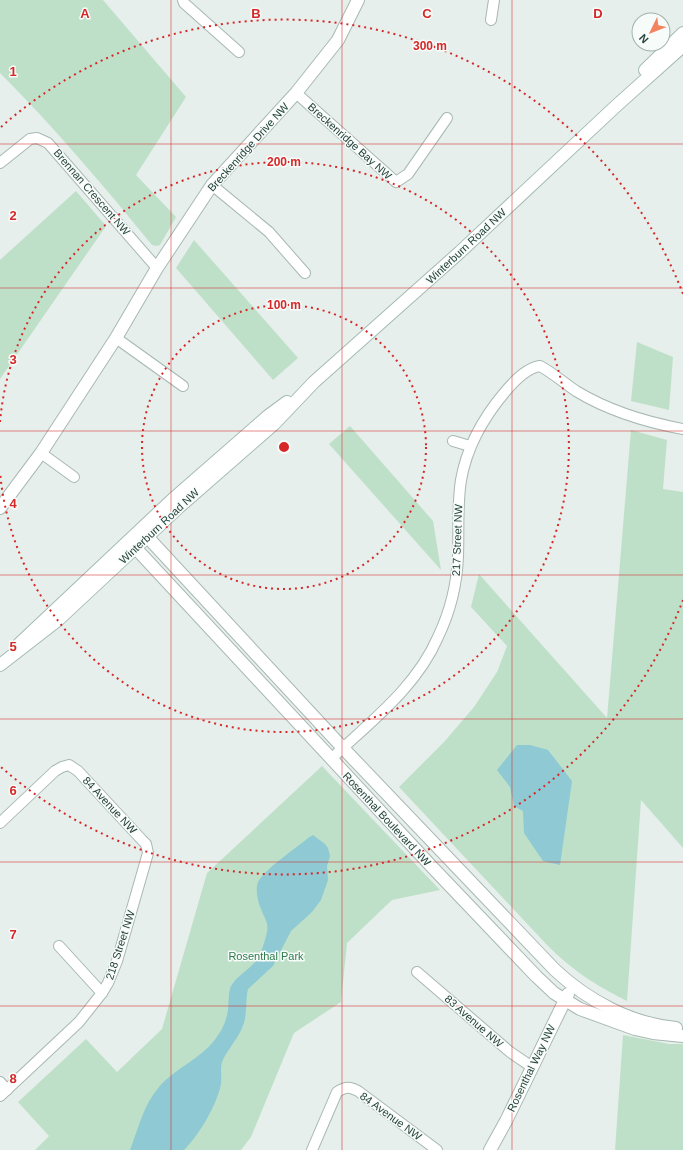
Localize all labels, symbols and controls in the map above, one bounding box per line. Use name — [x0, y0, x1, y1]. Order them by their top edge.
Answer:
text: A — [80, 6, 90, 21]
text: B — [251, 6, 261, 21]
text: C — [422, 6, 432, 21]
text: D — [593, 6, 603, 21]
north arrow — [631, 12, 671, 52]
text: N — [637, 32, 651, 46]
text: 300 m — [413, 39, 447, 53]
text: 1 — [9, 64, 17, 79]
street label: Breckenridge Drive NW — [205, 100, 291, 194]
street label: Breckenridge Bay NW — [306, 100, 395, 182]
street label: Brennan Crescent NW — [51, 147, 133, 238]
text: 200 m — [267, 155, 301, 169]
street label: Winterburn Road NW — [424, 206, 509, 286]
text: 2 — [9, 208, 17, 223]
text: 100 m — [267, 298, 301, 312]
text: 3 — [9, 352, 17, 367]
centre of rings — [277, 440, 291, 454]
street label: Winterburn Road NW — [117, 486, 202, 566]
text: 4 — [9, 496, 17, 511]
street label: 217 Street NW — [450, 503, 464, 576]
text: 5 — [9, 639, 17, 654]
street label: Rosenthal Boulevard NW — [340, 770, 434, 869]
street label: 84 Avenue NW — [81, 774, 140, 836]
text: 6 — [9, 783, 17, 798]
street label: 218 Street NW — [103, 908, 137, 981]
text: 7 — [9, 927, 17, 942]
park label: Rosenthal Park — [228, 950, 304, 962]
street label: 83 Avenue NW — [442, 992, 506, 1050]
street label: Rosenthal Way NW — [505, 1022, 558, 1114]
text: 8 — [9, 1071, 17, 1086]
street label: 84 Avenue NW — [358, 1090, 425, 1143]

